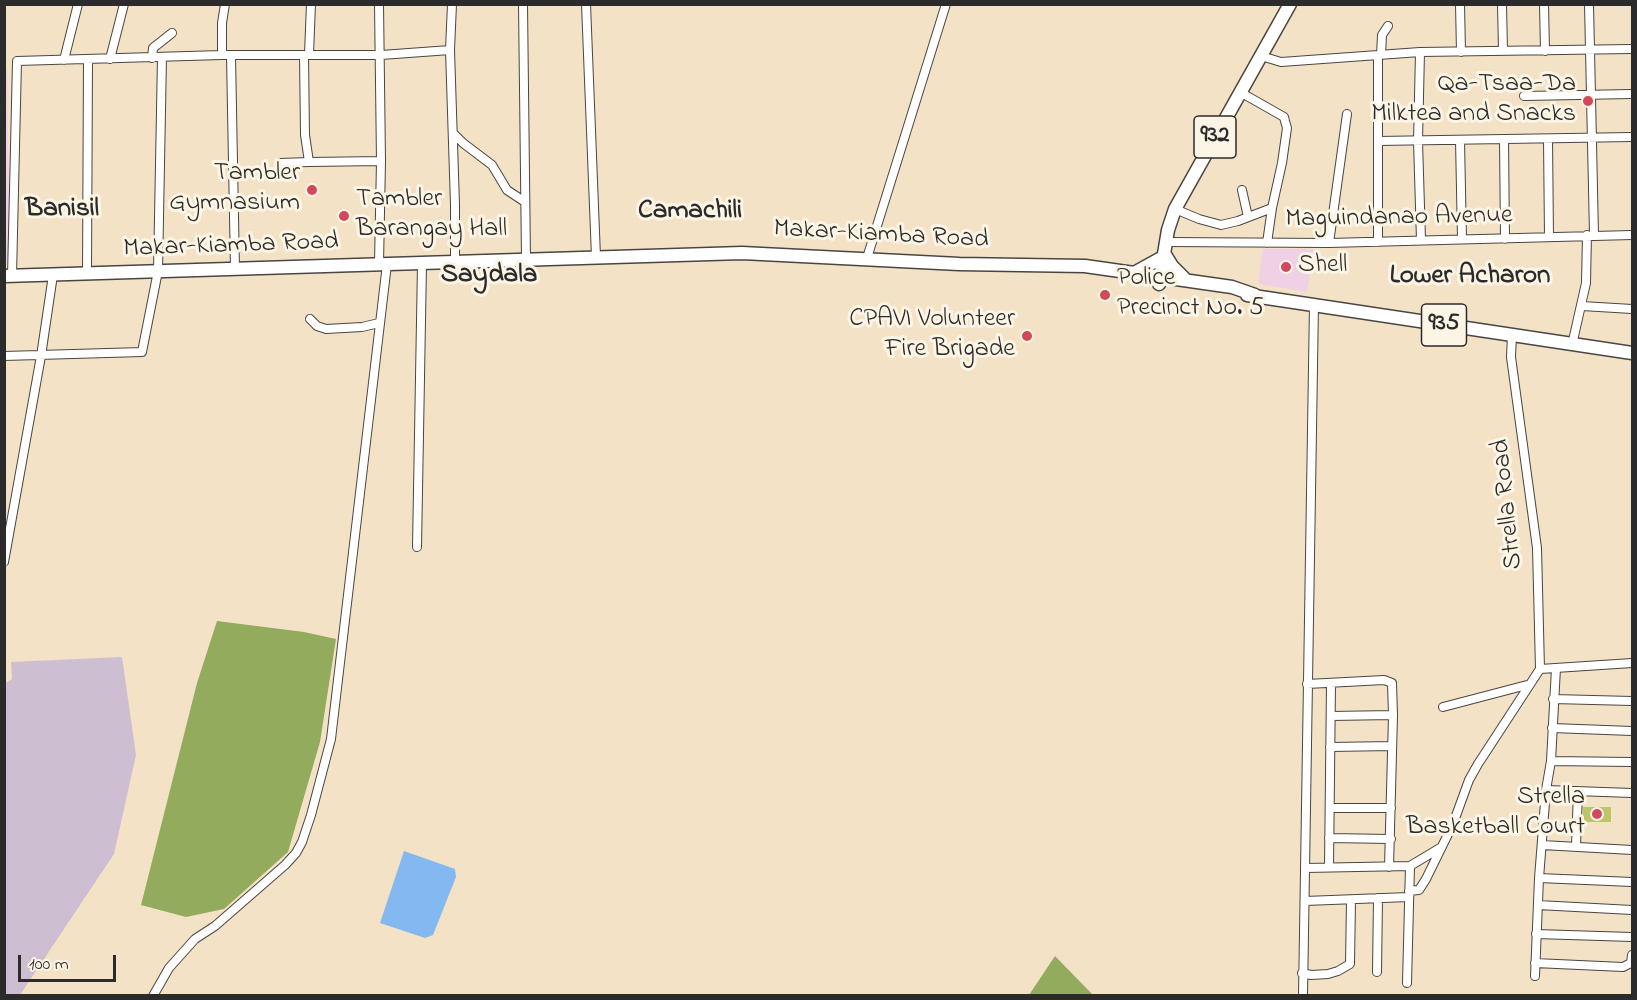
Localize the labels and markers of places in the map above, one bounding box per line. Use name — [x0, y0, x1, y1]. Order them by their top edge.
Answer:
place label: Qa-Tsaa-Da Milktea and Snacks — [1371, 70, 1576, 132]
marker: Qa-Tsaa-Da Milktea and Snacks — [1581, 94, 1595, 108]
place label: Tambler Gymnasium — [169, 159, 300, 220]
marker: Tambler Gymnasium — [305, 183, 319, 197]
place label: Tambler Barangay Hall — [356, 185, 507, 246]
marker: Tambler Barangay Hall — [337, 209, 351, 223]
place label: Shell — [1298, 251, 1347, 283]
marker: Shell — [1279, 260, 1293, 274]
place label: Police Precinct No. 5 — [1117, 264, 1264, 326]
marker: Police Precinct No. 5 — [1098, 288, 1112, 302]
place label: CPAVI Volunteer Fire Brigade — [849, 305, 1015, 366]
marker: CPAVI Volunteer Fire Brigade — [1020, 329, 1034, 343]
place label: Strella Basketball Court — [1406, 783, 1585, 844]
marker: Strella Basketball Court — [1590, 807, 1604, 821]

